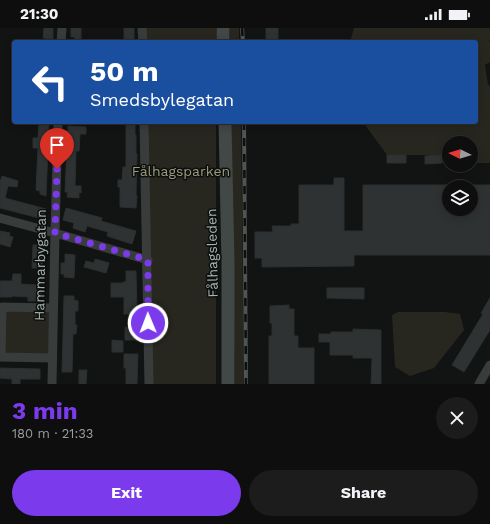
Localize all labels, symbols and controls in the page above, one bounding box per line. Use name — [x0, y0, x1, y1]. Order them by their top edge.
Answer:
text: 21:30 — [20, 5, 59, 23]
text: 50 m — [90, 55, 159, 88]
icon: left — [24, 56, 76, 108]
text: Smedsbylegatan — [90, 89, 234, 110]
pin — [40, 128, 74, 169]
icon: arrive — [46, 134, 68, 156]
north arrow — [442, 136, 478, 172]
map controls — [442, 136, 478, 216]
park label: Fålhagsparken — [132, 163, 230, 179]
button: layers — [442, 180, 478, 216]
street label: Fålhagsleden — [203, 208, 221, 298]
street label: Hammarbygatan — [31, 209, 49, 321]
position arrow — [127, 302, 169, 344]
text: 3 min — [12, 397, 78, 425]
button: close — [436, 397, 478, 439]
text: 180 m · 21:33 — [12, 426, 93, 441]
button: Exit — [12, 470, 241, 516]
button: Share — [249, 470, 478, 516]

